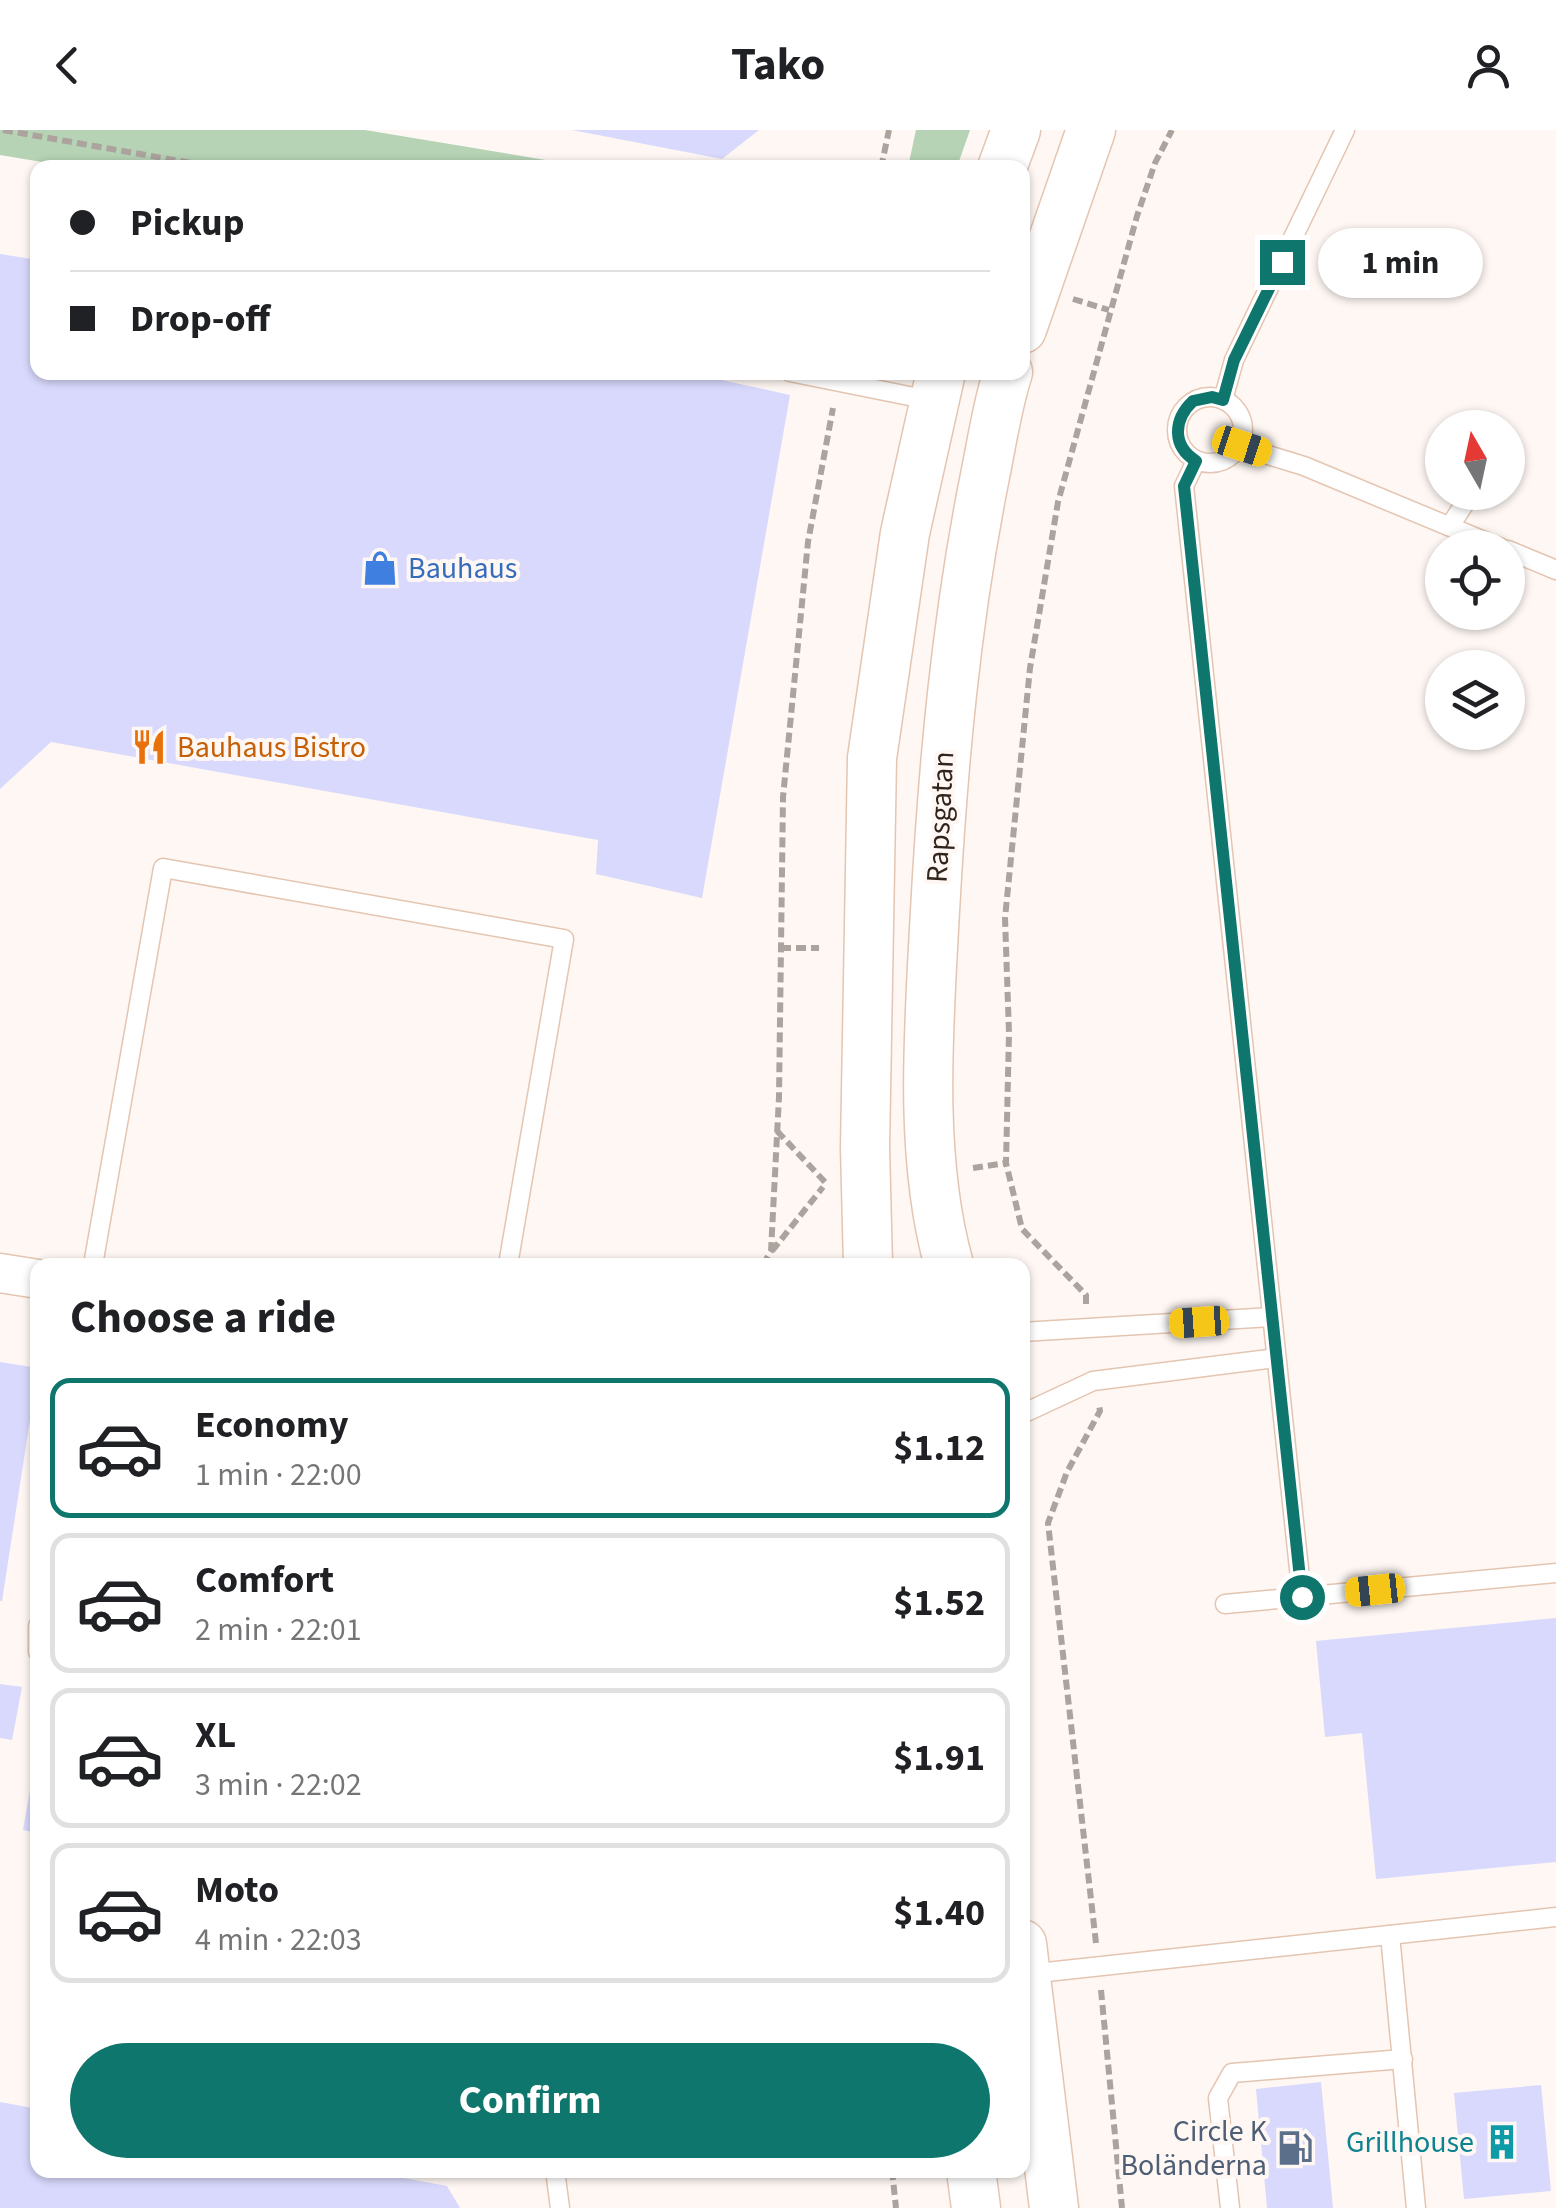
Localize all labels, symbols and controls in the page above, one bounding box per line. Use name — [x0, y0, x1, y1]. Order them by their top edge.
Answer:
text: Tako — [731, 33, 825, 97]
icon: back — [40, 38, 95, 93]
icon: person — [1461, 38, 1516, 93]
text: Pickup — [130, 196, 244, 250]
callout: 1 min — [1317, 227, 1482, 297]
route end — [1260, 240, 1305, 285]
text: 1 min — [1362, 240, 1439, 286]
text: Drop-off — [130, 292, 270, 346]
north arrow — [1425, 410, 1525, 510]
map controls — [1425, 410, 1525, 750]
car — [1209, 422, 1275, 470]
button: locate — [1425, 530, 1525, 630]
place label: Bauhaus — [408, 547, 517, 590]
shop icon: Bauhaus — [361, 549, 399, 587]
button: layers — [1425, 650, 1525, 750]
place label: Bauhaus Bistro — [177, 726, 366, 769]
restaurant icon: Bauhaus Bistro — [130, 728, 168, 766]
street label: Rapsgatan — [916, 750, 965, 884]
text: Choose a ride — [70, 1286, 336, 1350]
car — [1168, 1305, 1230, 1339]
text: Economy — [195, 1398, 348, 1452]
icon: car — [75, 1403, 165, 1493]
text: $1.12 — [893, 1421, 985, 1475]
text: 1 min · 22:00 — [195, 1452, 362, 1498]
text: Comfort — [195, 1553, 334, 1607]
icon: car — [75, 1558, 165, 1648]
car — [1344, 1572, 1406, 1608]
route start — [1280, 1575, 1325, 1620]
text: $1.52 — [893, 1576, 985, 1630]
text: 2 min · 22:01 — [195, 1607, 362, 1653]
text: XL — [195, 1708, 236, 1762]
icon: car — [75, 1713, 165, 1803]
text: $1.91 — [893, 1731, 985, 1785]
text: 3 min · 22:02 — [195, 1762, 362, 1808]
text: Moto — [195, 1863, 279, 1917]
icon: car — [75, 1868, 165, 1958]
text: $1.40 — [893, 1886, 985, 1940]
text: 4 min · 22:03 — [195, 1917, 362, 1963]
button: Confirm — [70, 2043, 990, 2158]
place label: Circle K Boländerna — [1120, 2110, 1268, 2187]
place label: Grillhouse — [1346, 2121, 1474, 2164]
building icon: Grillhouse — [1483, 2123, 1521, 2161]
fuel station icon: Circle K Boländerna — [1276, 2129, 1314, 2167]

